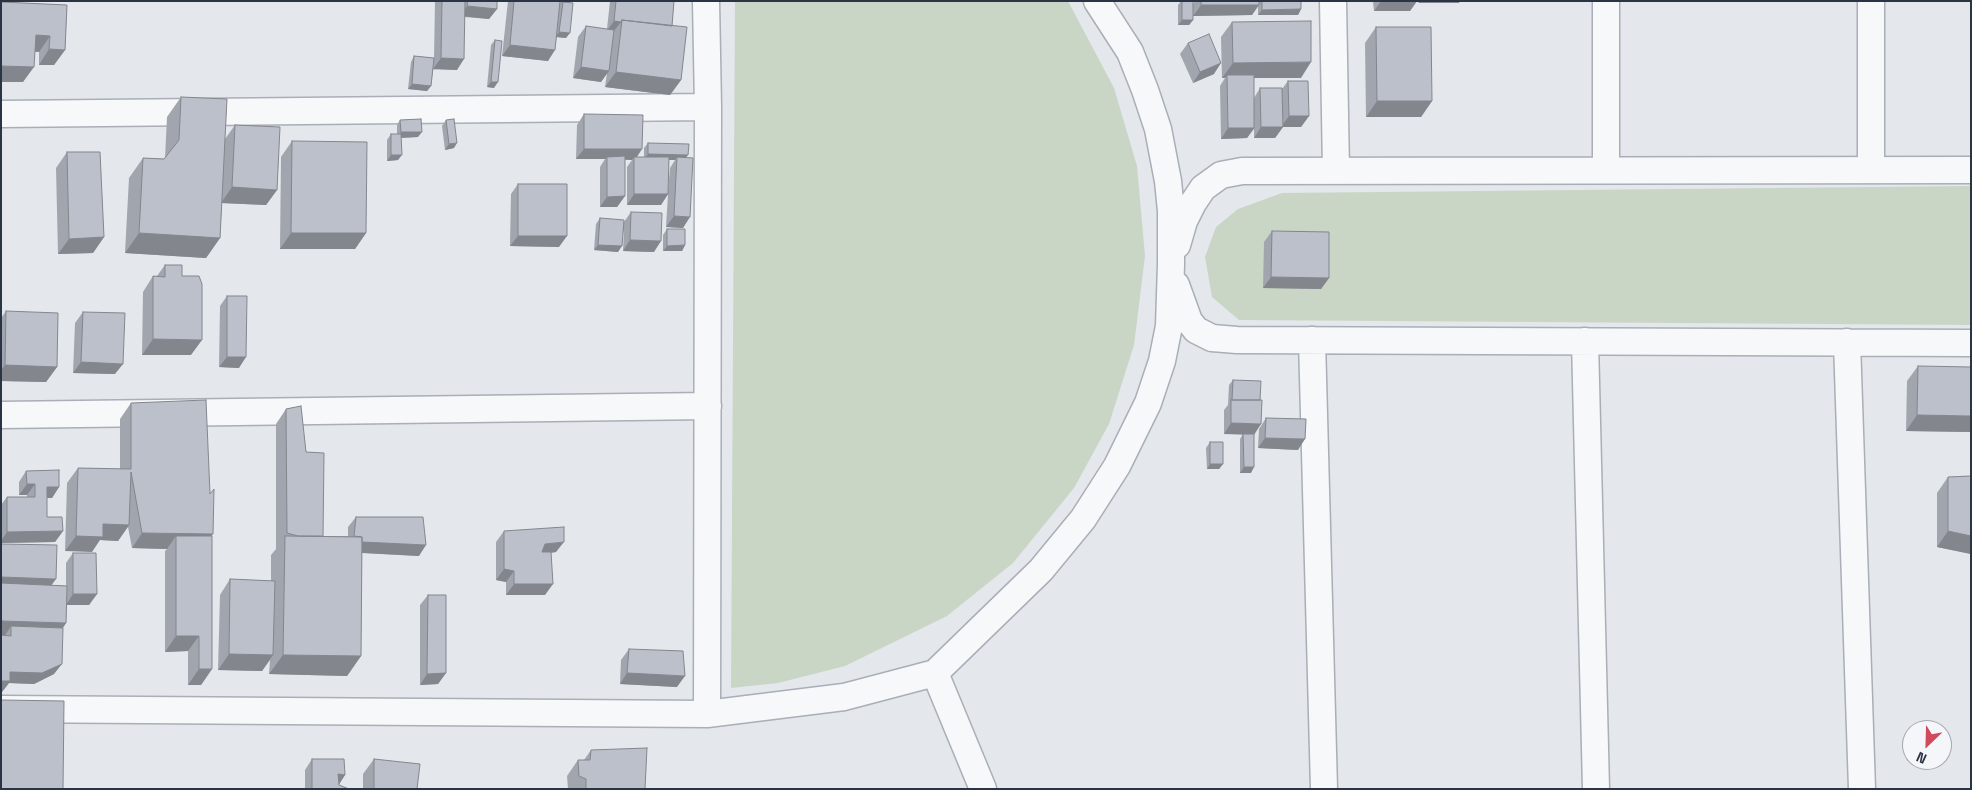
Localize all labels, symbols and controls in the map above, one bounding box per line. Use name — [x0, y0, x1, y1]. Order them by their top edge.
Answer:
north arrow — [1902, 720, 1952, 770]
text: N — [1913, 748, 1929, 768]

